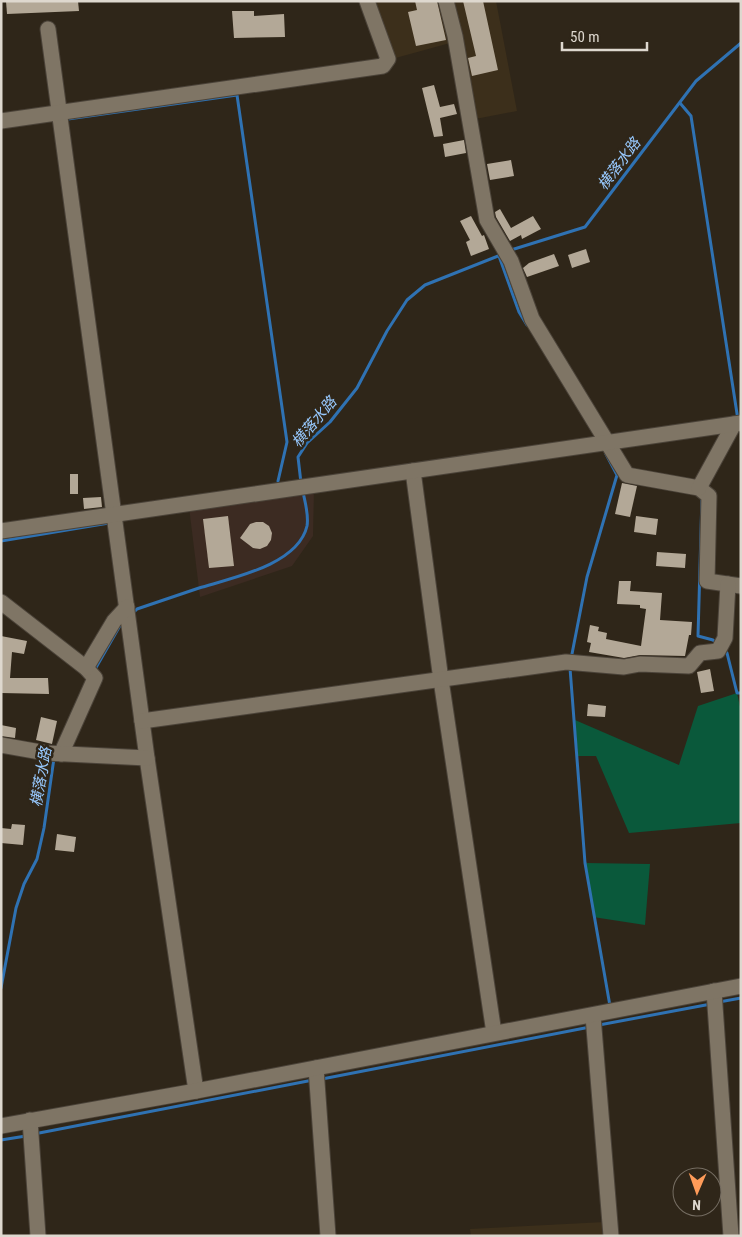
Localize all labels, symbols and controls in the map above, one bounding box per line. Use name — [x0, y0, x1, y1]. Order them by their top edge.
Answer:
scale bar — [562, 20, 647, 52]
text: 50 m — [570, 28, 600, 46]
water label: 横落水路 — [594, 133, 645, 193]
water label: 横落水路 — [288, 392, 341, 451]
water label: 横落水路 — [27, 744, 55, 808]
north arrow — [672, 1167, 722, 1217]
text: N — [692, 1197, 701, 1213]

